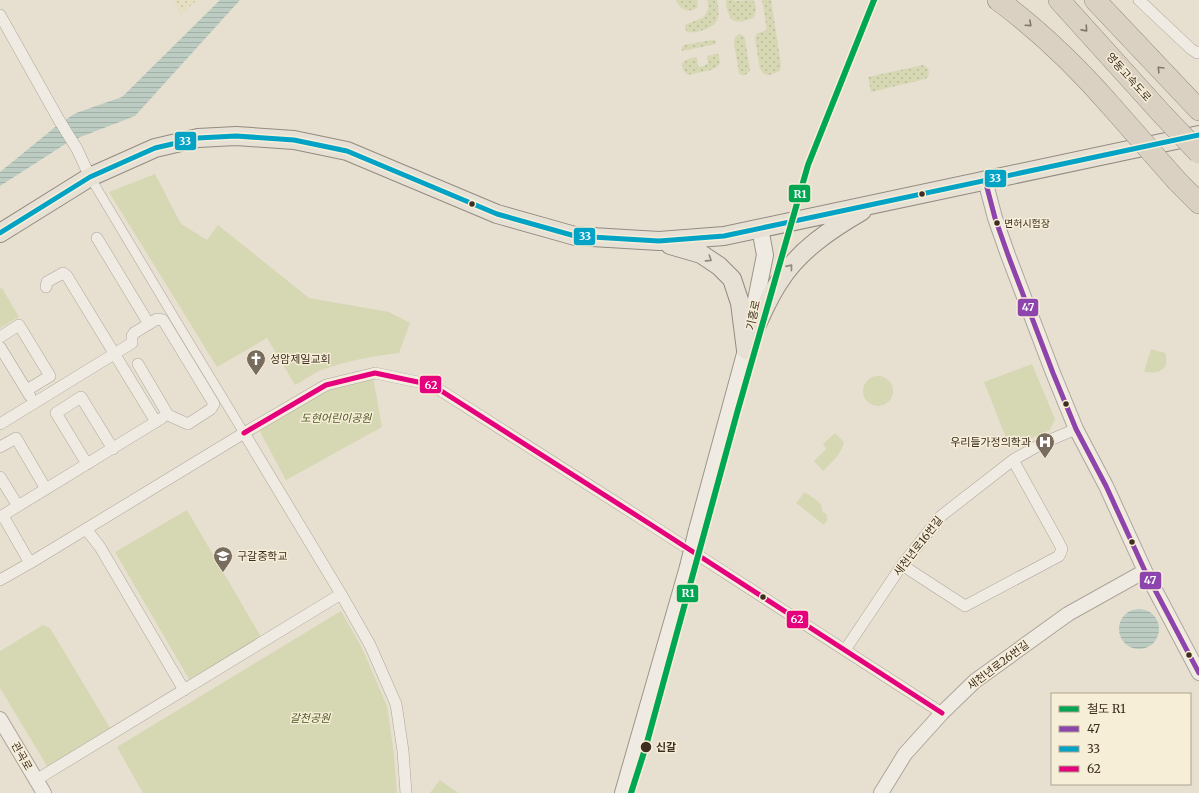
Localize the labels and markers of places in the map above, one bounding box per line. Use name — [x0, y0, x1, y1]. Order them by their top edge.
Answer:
unlabelled marker — [917, 189, 927, 199]
unlabelled marker — [467, 199, 477, 209]
place label: 면허시험장 — [1004, 217, 1050, 230]
marker: 면허시험장 — [992, 218, 1002, 228]
church icon: 성암제일교회 — [245, 348, 267, 376]
place label: 성암제일교회 — [270, 352, 331, 366]
unlabelled marker — [1061, 399, 1071, 409]
hospital icon: 우리들가정의학과 — [1034, 431, 1056, 459]
place label: 우리들가정의학과 — [950, 435, 1031, 449]
unlabelled marker — [1127, 537, 1137, 547]
school or university icon: 구갈중학교 — [212, 545, 234, 573]
place label: 구갈중학교 — [237, 549, 288, 563]
unlabelled marker — [758, 592, 768, 602]
unlabelled marker — [1184, 650, 1194, 660]
marker: 신갈 — [639, 740, 653, 754]
place label: 신갈 — [656, 740, 676, 754]

